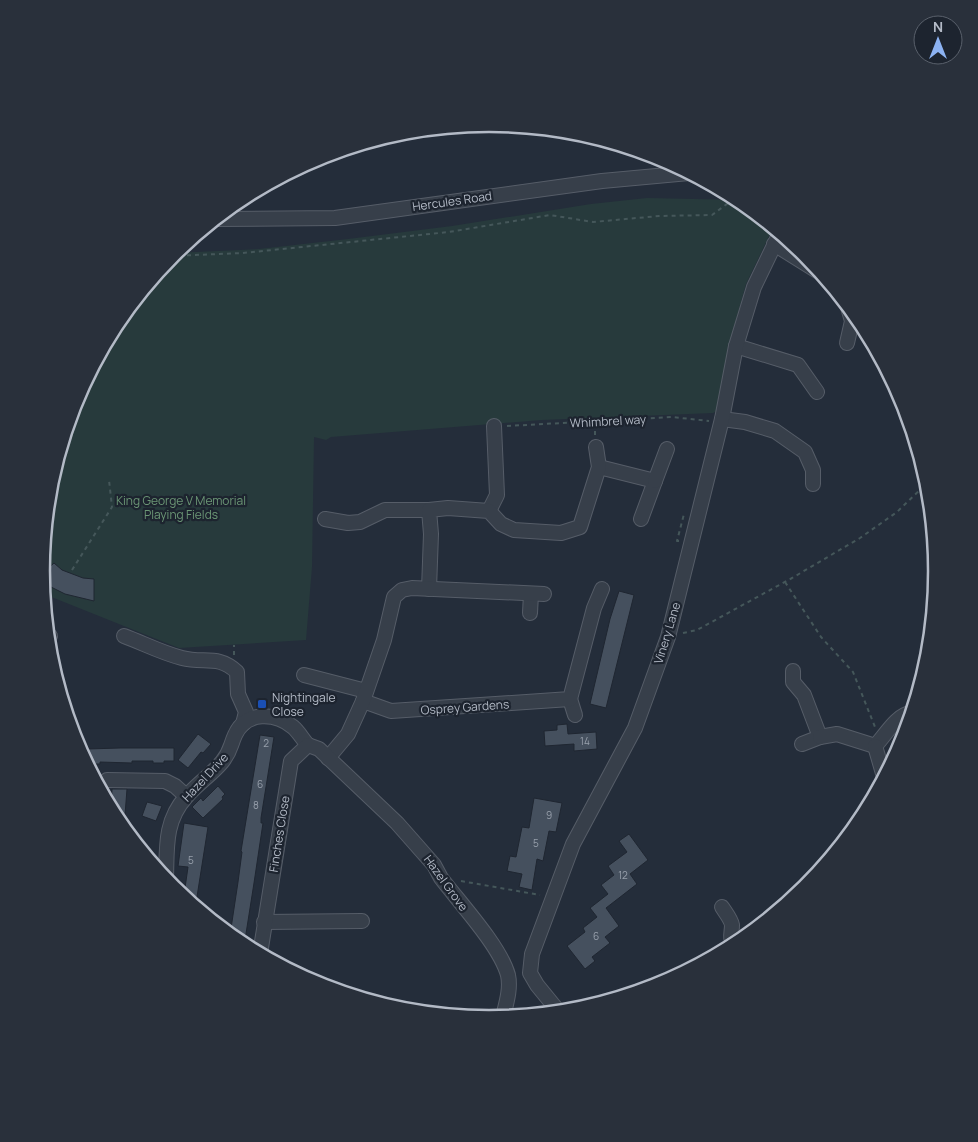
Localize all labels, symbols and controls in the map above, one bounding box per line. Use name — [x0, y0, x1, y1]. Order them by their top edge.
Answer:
north arrow — [913, 15, 963, 65]
text: N — [933, 17, 943, 36]
street label: Hercules Road — [411, 187, 493, 215]
street label: Whimbrel way — [569, 410, 647, 431]
park label: King George V Memorial Playing Fields — [116, 492, 246, 523]
street label: Vinery Lane — [650, 600, 684, 666]
place label: Nightingale Close — [272, 689, 336, 720]
street label: Osprey Gardens — [420, 695, 510, 719]
marker: Nightingale Close — [256, 698, 268, 710]
house number: 14 — [580, 734, 590, 748]
house number: 2 — [263, 736, 269, 750]
street label: Hazel Drive — [178, 749, 232, 805]
house number: 6 — [257, 777, 263, 791]
street label: Finches Close — [265, 795, 293, 873]
house number: 8 — [253, 798, 259, 812]
house number: 9 — [546, 808, 552, 822]
house number: 5 — [533, 836, 539, 850]
street label: Hazel Grove — [420, 852, 472, 914]
house number: 5 — [188, 853, 194, 867]
house number: 12 — [618, 868, 628, 882]
house number: 6 — [593, 929, 599, 943]

